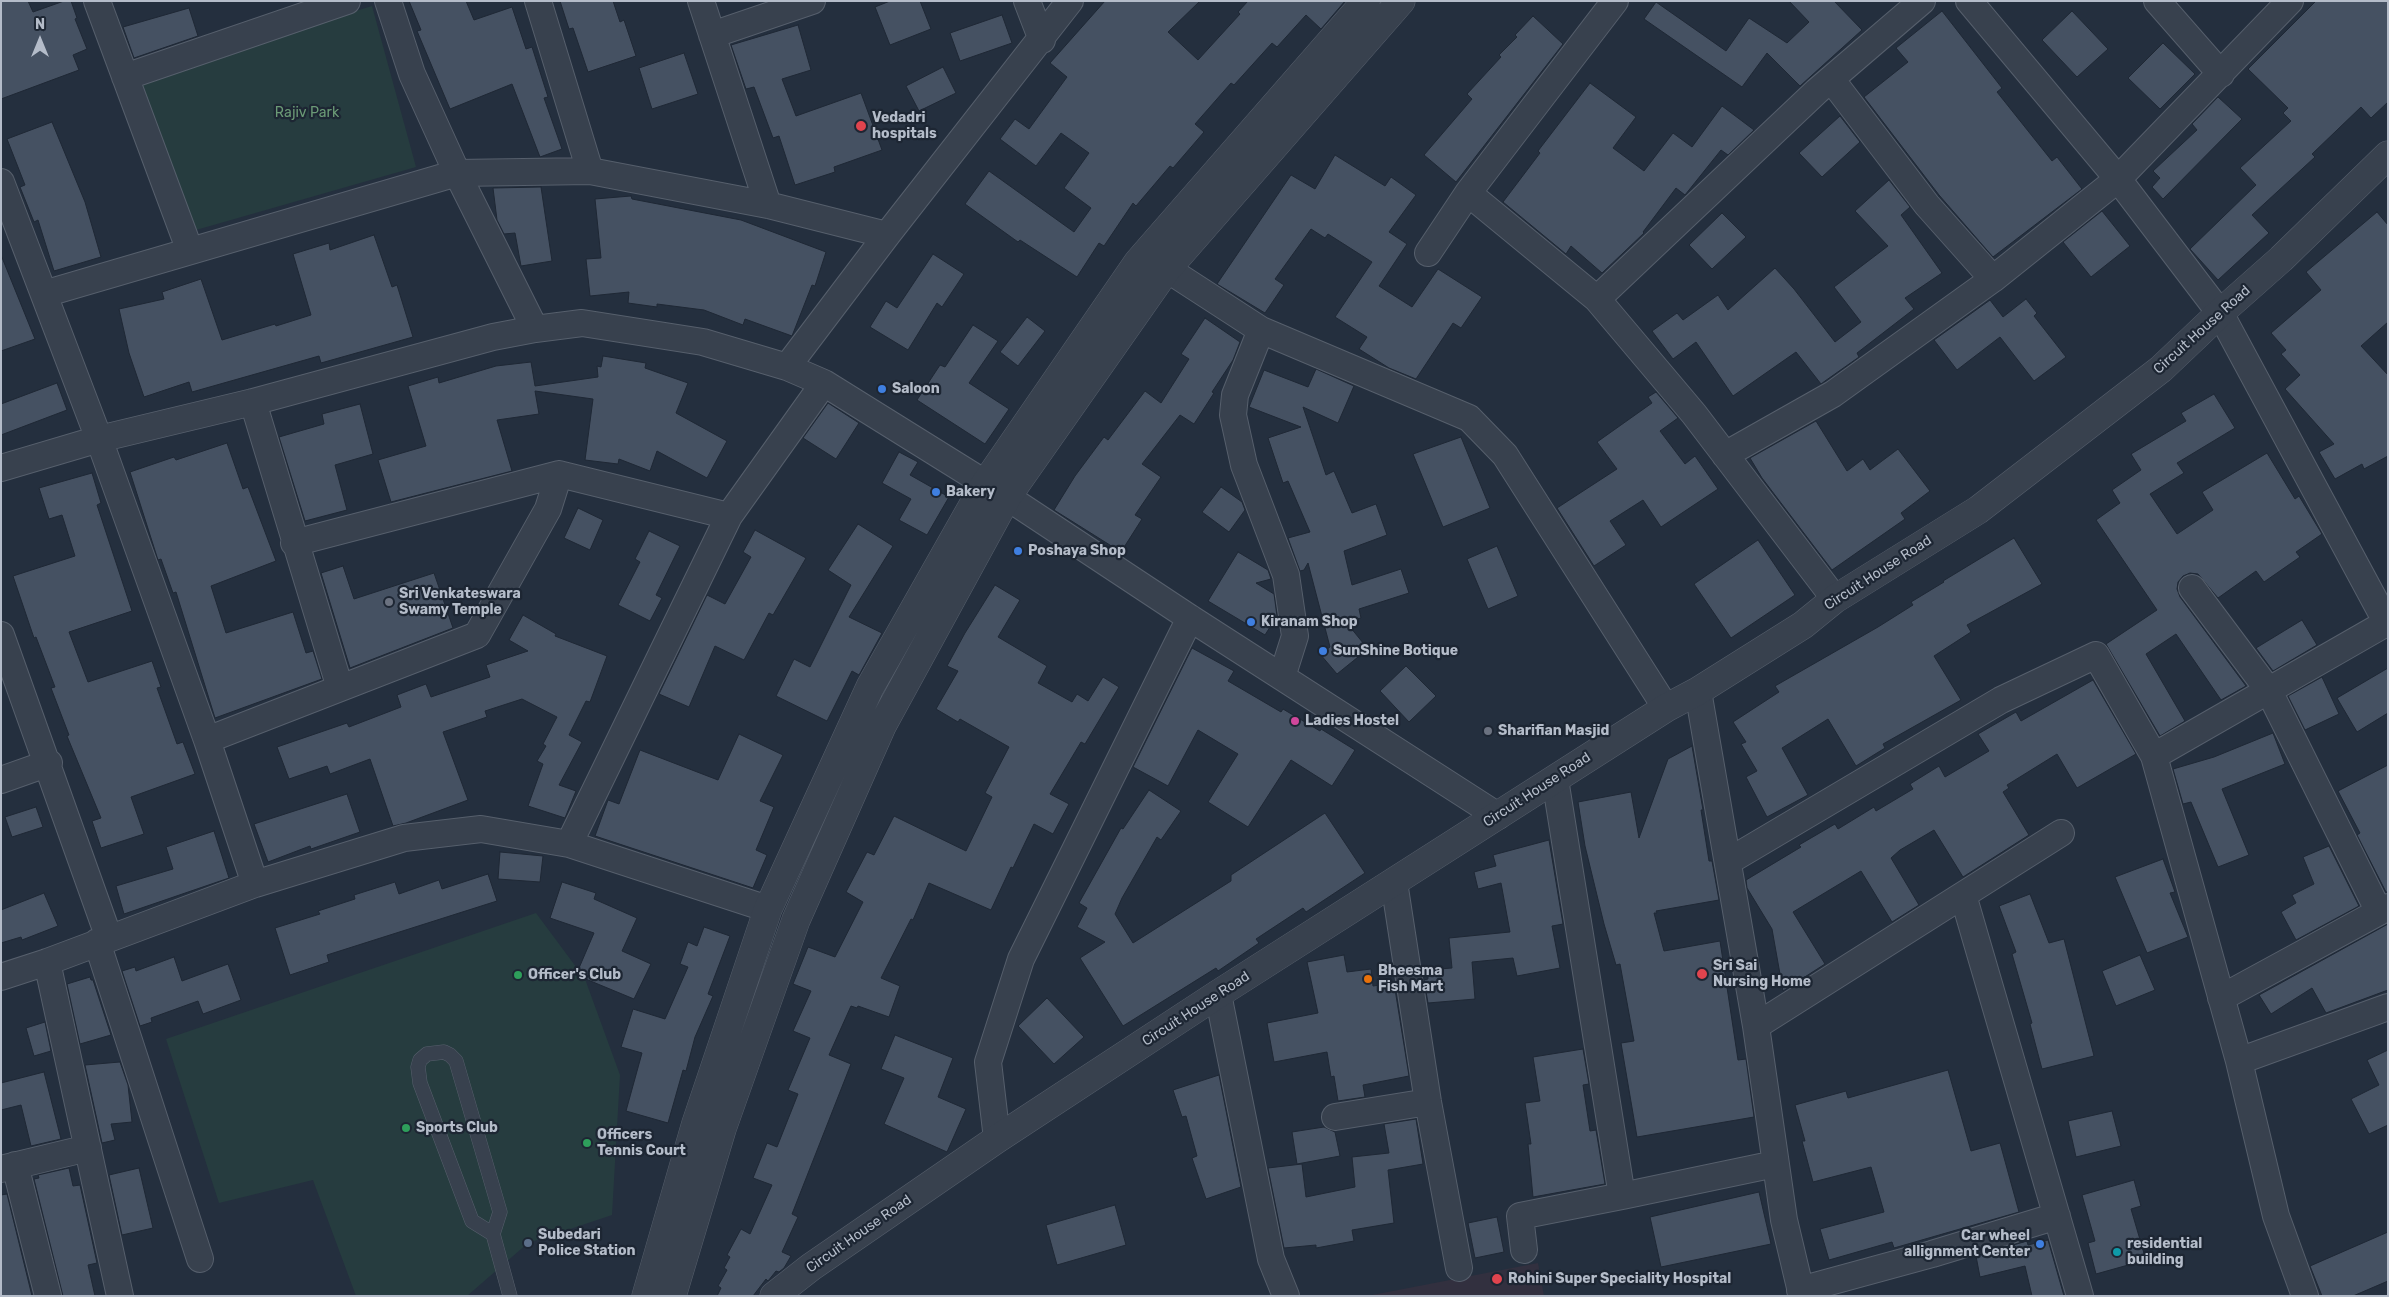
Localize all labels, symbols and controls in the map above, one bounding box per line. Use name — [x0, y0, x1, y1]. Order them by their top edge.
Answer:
north arrow — [15, 15, 65, 65]
text: N — [35, 16, 45, 33]
park label: Rajiv Park — [275, 105, 339, 121]
place label: Vedadri hospitals — [872, 110, 937, 142]
marker: Vedadri hospitals — [854, 119, 868, 133]
street label: Circuit House Road — [2150, 282, 2254, 378]
place label: Saloon — [892, 381, 940, 397]
marker: Saloon — [876, 383, 888, 395]
place label: Bakery — [946, 484, 995, 500]
marker: Bakery — [930, 486, 942, 498]
street label: Circuit House Road — [1821, 532, 1935, 614]
place label: Poshaya Shop — [1028, 543, 1126, 559]
marker: Poshaya Shop — [1012, 545, 1024, 557]
place label: Sri Venkateswara Swamy Temple — [399, 586, 521, 618]
marker: Sri Venkateswara Swamy Temple — [383, 596, 395, 608]
place label: Kiranam Shop — [1261, 614, 1358, 630]
marker: Kiranam Shop — [1245, 616, 1257, 628]
place label: SunShine Botique — [1333, 643, 1458, 659]
marker: SunShine Botique — [1317, 645, 1329, 657]
place label: Ladies Hostel — [1305, 713, 1399, 729]
marker: Ladies Hostel — [1289, 715, 1301, 727]
place label: Sharifian Masjid — [1498, 723, 1609, 739]
marker: Sharifian Masjid — [1482, 725, 1494, 737]
street label: Circuit House Road — [1480, 749, 1594, 831]
place label: Sri Sai Nursing Home — [1713, 958, 1811, 990]
place label: Bheesma Fish Mart — [1378, 963, 1443, 996]
place label: Officer's Club — [528, 967, 621, 983]
marker: Sri Sai Nursing Home — [1695, 967, 1709, 981]
street label: Circuit House Road — [1139, 968, 1253, 1050]
marker: Officer's Club — [512, 969, 524, 981]
marker: Bheesma Fish Mart — [1362, 973, 1374, 985]
place label: Sports Club — [416, 1120, 498, 1136]
marker: Sports Club — [400, 1122, 412, 1134]
place label: Officers Tennis Court — [597, 1127, 686, 1160]
marker: Officers Tennis Court — [581, 1137, 593, 1149]
street label: Circuit House Road — [803, 1191, 915, 1277]
place label: Subedari Police Station — [538, 1227, 636, 1260]
place label: Car wheel allignment Center — [1904, 1228, 2030, 1260]
place label: residential building — [2127, 1236, 2202, 1268]
marker: Subedari Police Station — [522, 1237, 534, 1249]
marker: Car wheel allignment Center — [2034, 1238, 2046, 1250]
marker: residential building — [2111, 1246, 2123, 1258]
place label: Rohini Super Speciality Hospital — [1508, 1271, 1731, 1287]
marker: Rohini Super Speciality Hospital — [1490, 1272, 1504, 1286]

